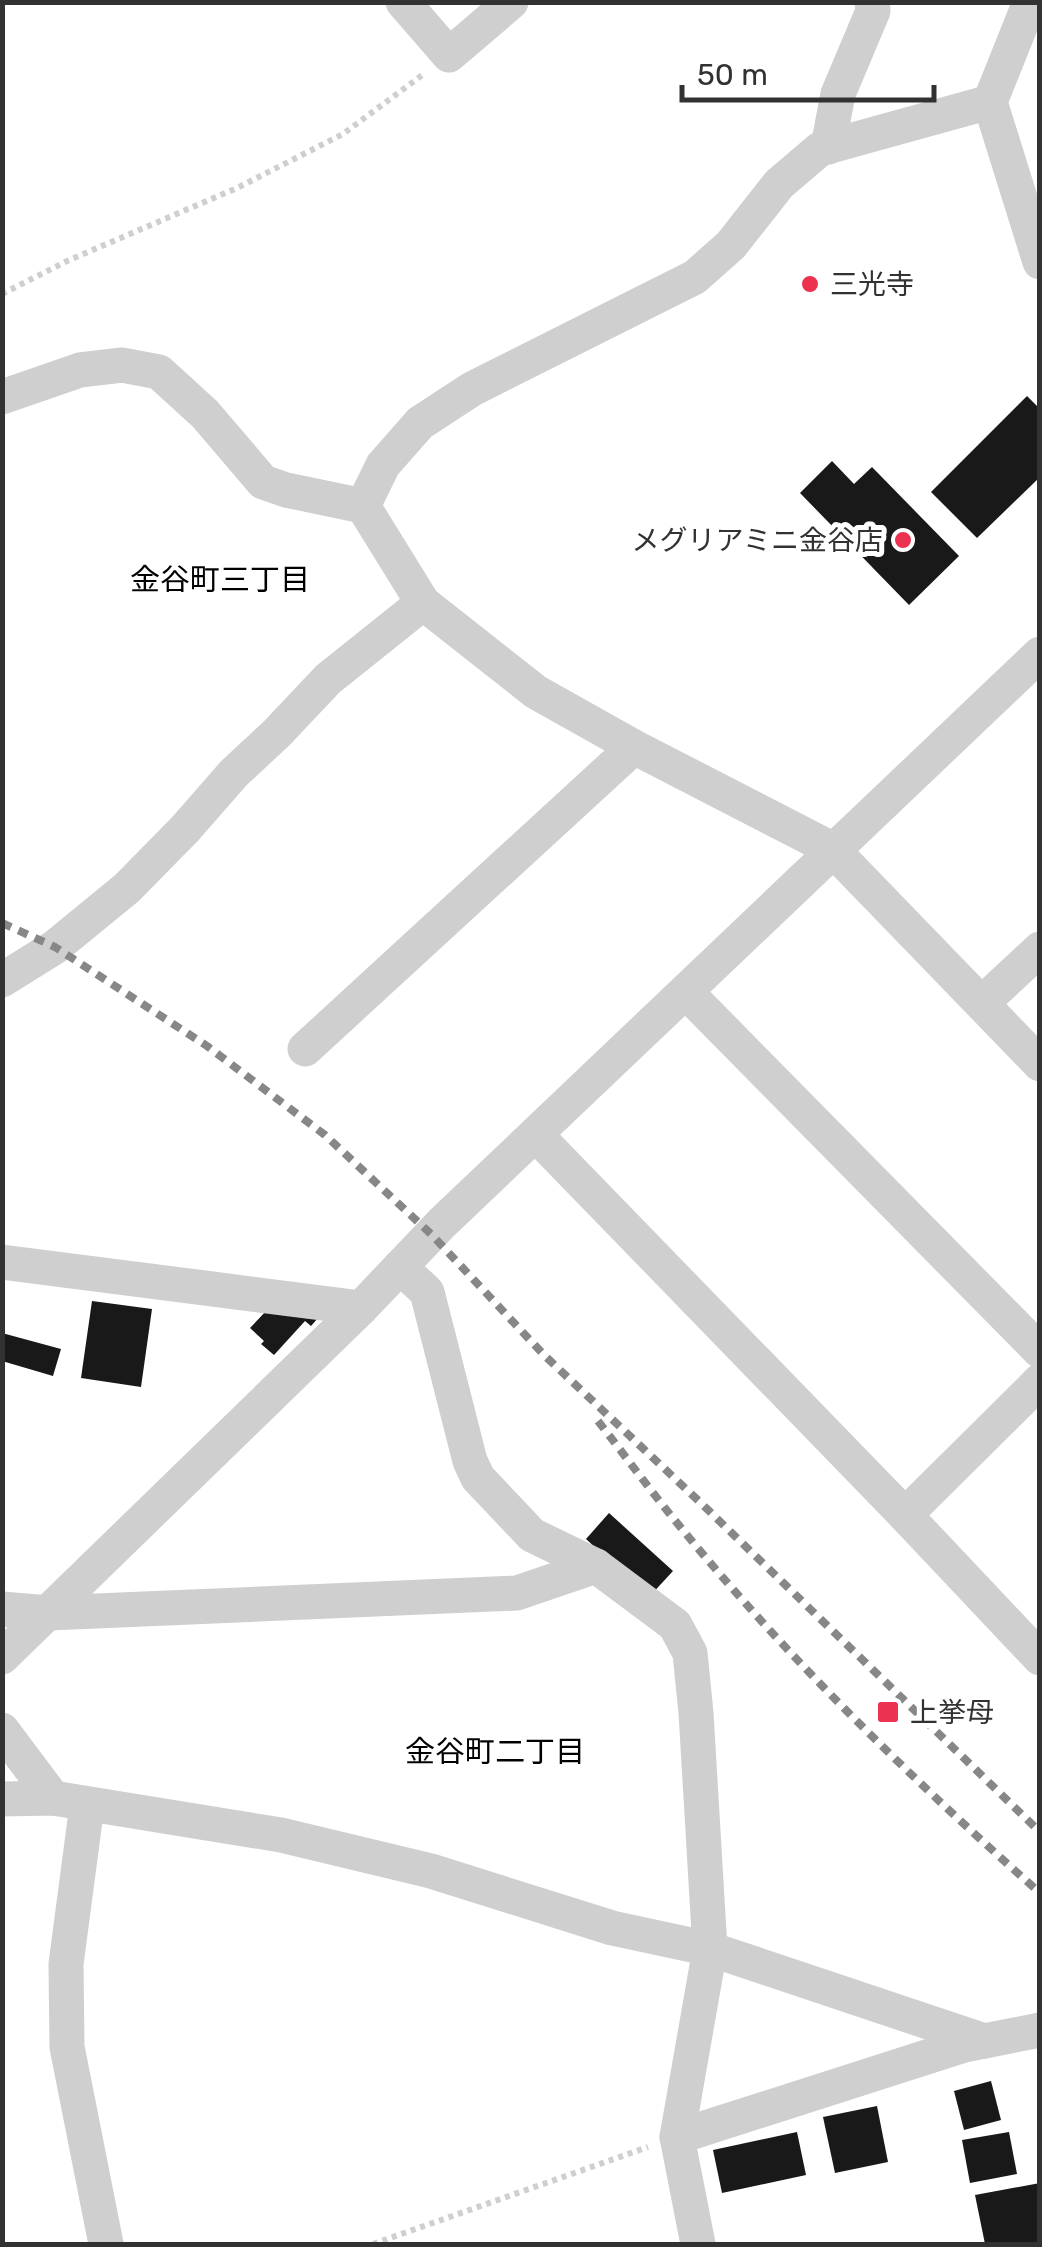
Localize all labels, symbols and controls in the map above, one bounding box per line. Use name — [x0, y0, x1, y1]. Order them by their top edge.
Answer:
scale bar — [682, 40, 934, 102]
text: 50 m — [697, 57, 768, 93]
place label: 三光寺 — [830, 268, 914, 301]
marker: 三光寺 — [799, 273, 821, 295]
place label: メグリアミニ金谷店 — [632, 524, 883, 557]
marker: メグリアミニ金谷店 — [892, 529, 914, 551]
district label: 金谷町三丁目 — [130, 562, 310, 598]
place label: 上挙母 — [910, 1696, 994, 1729]
marker: 上挙母 — [875, 1699, 901, 1725]
district label: 金谷町二丁目 — [405, 1734, 585, 1770]

